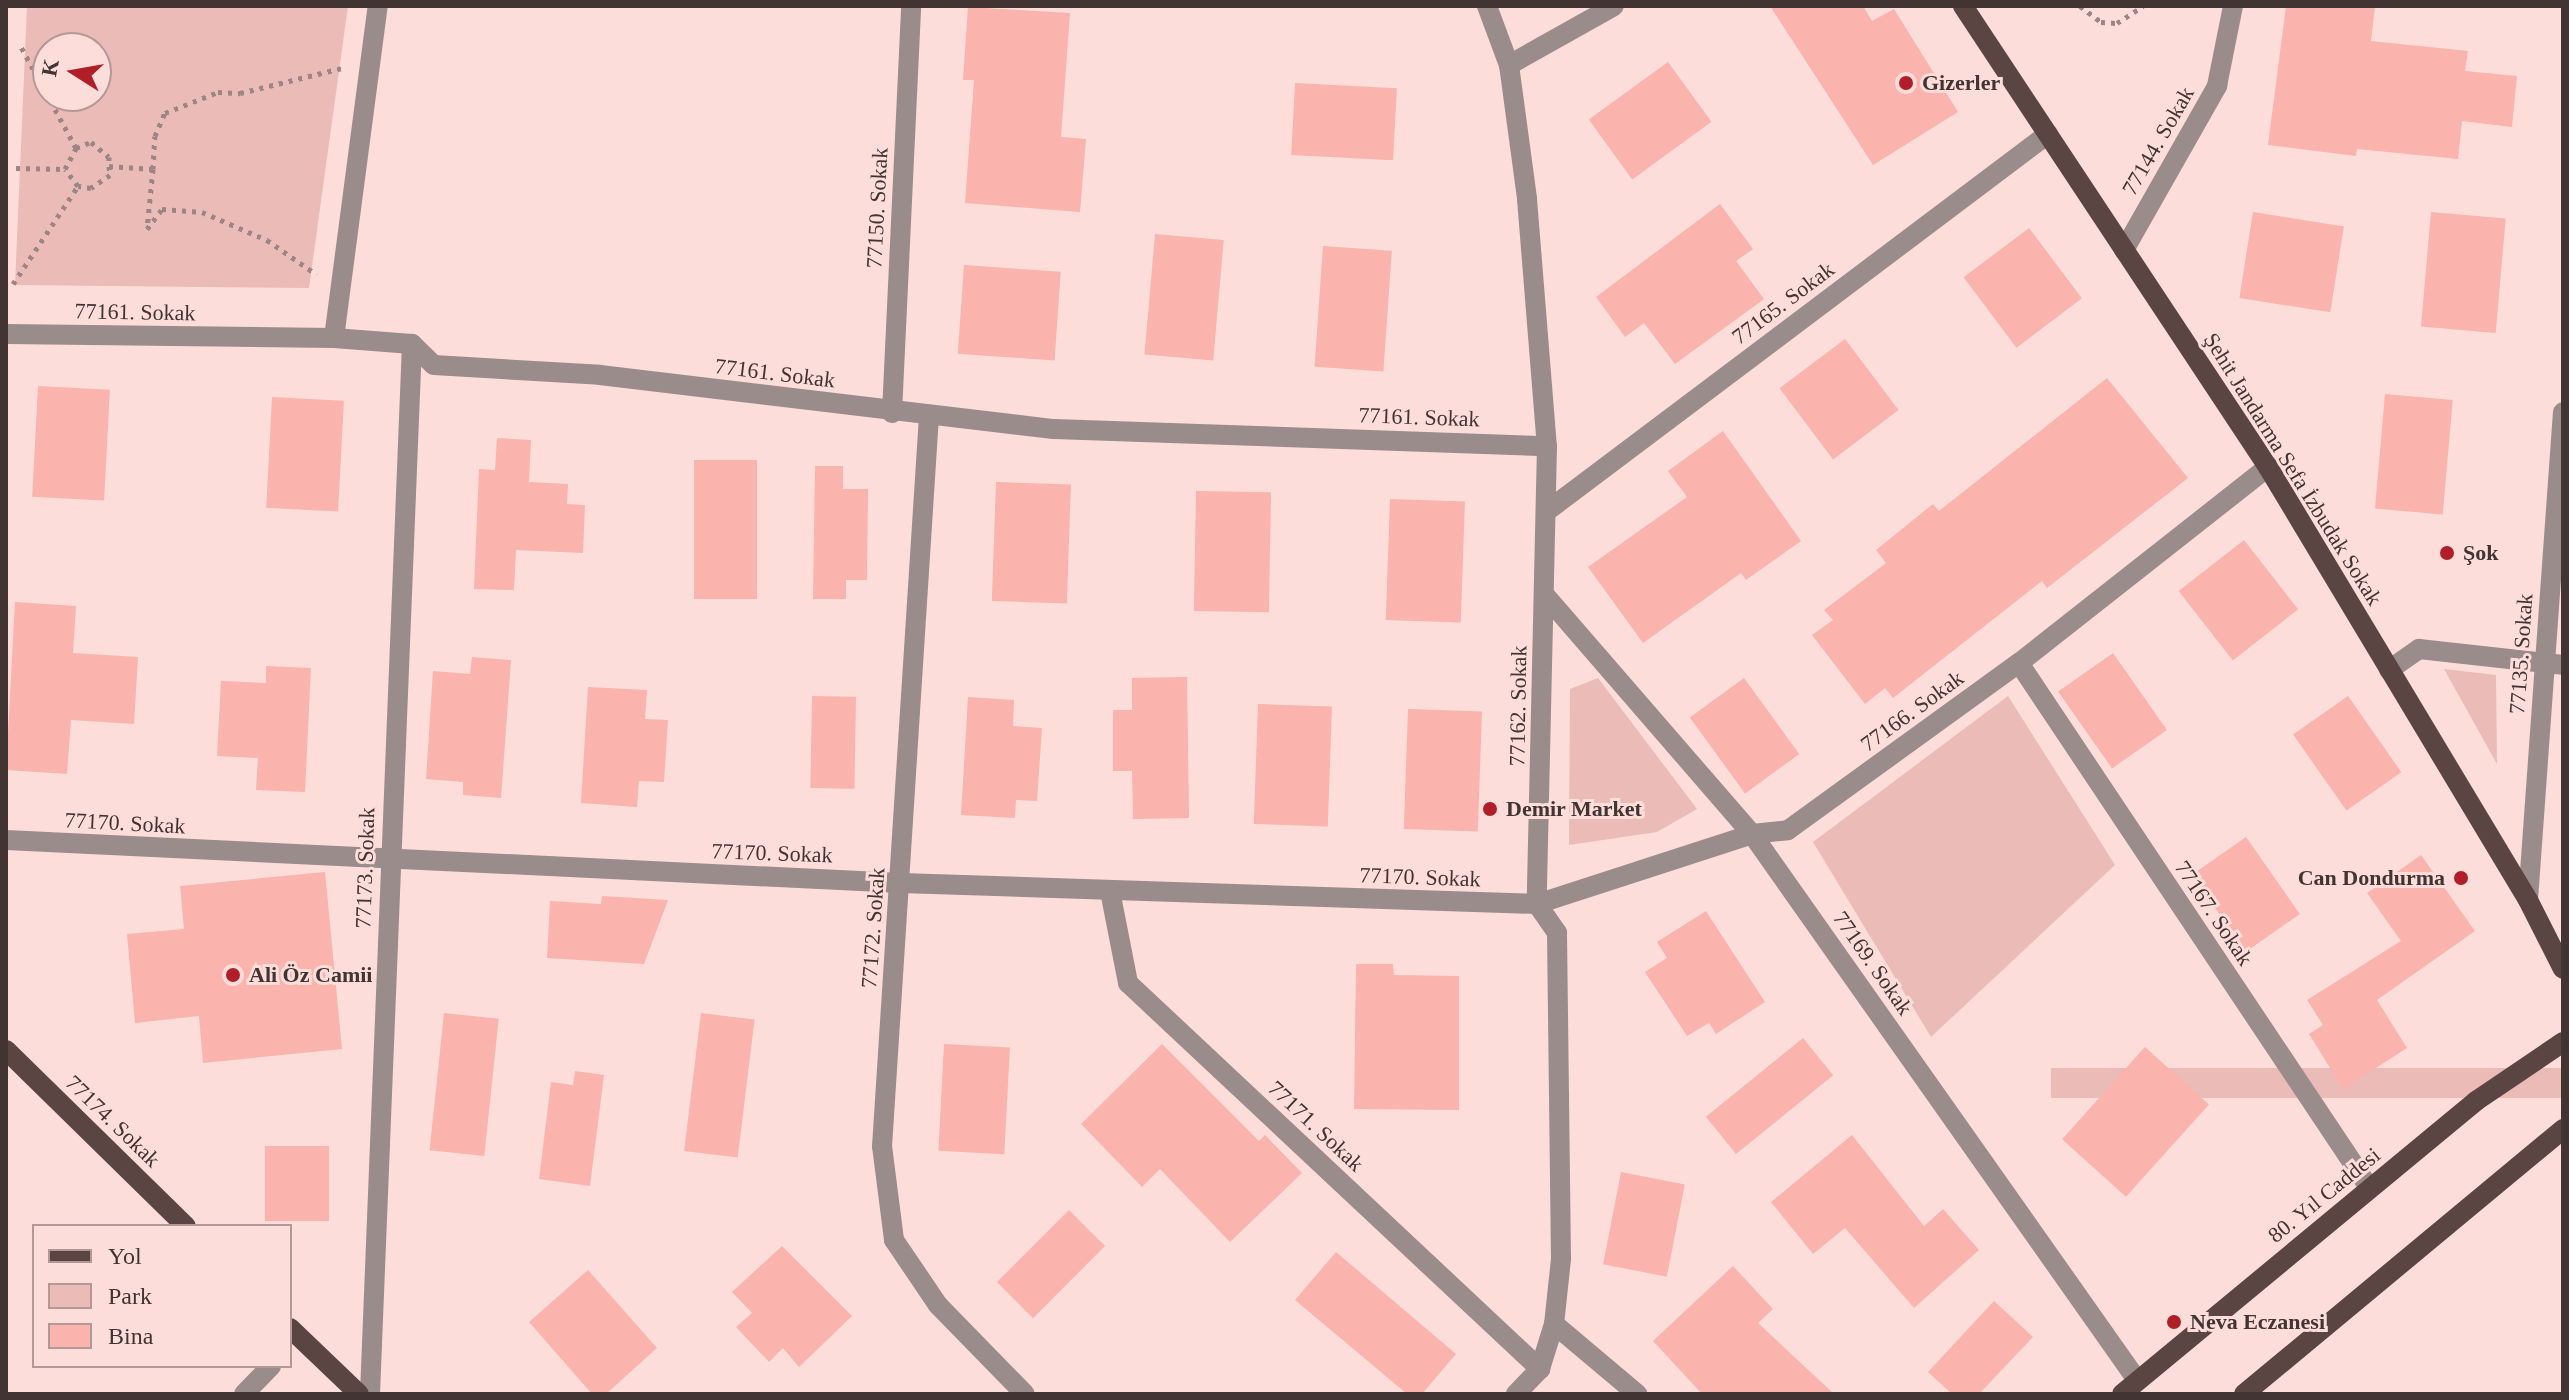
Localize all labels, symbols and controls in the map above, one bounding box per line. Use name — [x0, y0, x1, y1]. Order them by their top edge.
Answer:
north arrow — [32, 32, 112, 112]
text: K — [36, 57, 64, 78]
place label: Gizerler — [1922, 70, 2000, 96]
marker: Gizerler — [1897, 74, 1915, 92]
street label: 77144. Sokak — [2116, 82, 2200, 200]
street label: 77150. Sokak — [861, 147, 893, 269]
street label: 77165. Sokak — [1727, 256, 1839, 350]
street label: 77161. Sokak — [74, 298, 196, 326]
street label: Şehit Jandarma Sefa İzbudak Sokak — [2198, 328, 2388, 610]
street label: 77161. Sokak — [713, 353, 837, 393]
street label: 77161. Sokak — [1358, 402, 1480, 432]
place label: Şok — [2463, 540, 2498, 566]
marker: Şok — [2438, 544, 2456, 562]
street label: 77135. Sokak — [2504, 593, 2538, 715]
street label: 77162. Sokak — [1504, 645, 1532, 767]
street label: 77166. Sokak — [1855, 665, 1969, 757]
place label: Demir Market — [1506, 796, 1642, 822]
marker: Demir Market — [1481, 800, 1499, 818]
street label: 77170. Sokak — [64, 807, 186, 839]
street label: 77173. Sokak — [350, 807, 380, 929]
street label: 77170. Sokak — [711, 838, 833, 868]
street label: 77167. Sokak — [2169, 855, 2259, 971]
street label: 77170. Sokak — [1359, 862, 1481, 892]
place label: Can Dondurma — [2298, 865, 2445, 891]
street label: 77172. Sokak — [856, 867, 890, 989]
marker: Can Dondurma — [2452, 869, 2470, 887]
street label: 77169. Sokak — [1827, 906, 1919, 1020]
place label: Ali Öz Camii — [249, 962, 372, 988]
marker: Ali Öz Camii — [224, 966, 242, 984]
street label: 77174. Sokak — [60, 1069, 166, 1173]
street label: 77171. Sokak — [1263, 1075, 1369, 1177]
street label: 80. Yıl Caddesi — [2262, 1141, 2386, 1249]
legend — [32, 1224, 292, 1368]
text: Yol — [108, 1243, 142, 1269]
text: Park — [108, 1283, 152, 1309]
place label: Neva Eczanesi — [2190, 1309, 2325, 1335]
marker: Neva Eczanesi — [2165, 1313, 2183, 1331]
text: Bina — [108, 1323, 153, 1349]

